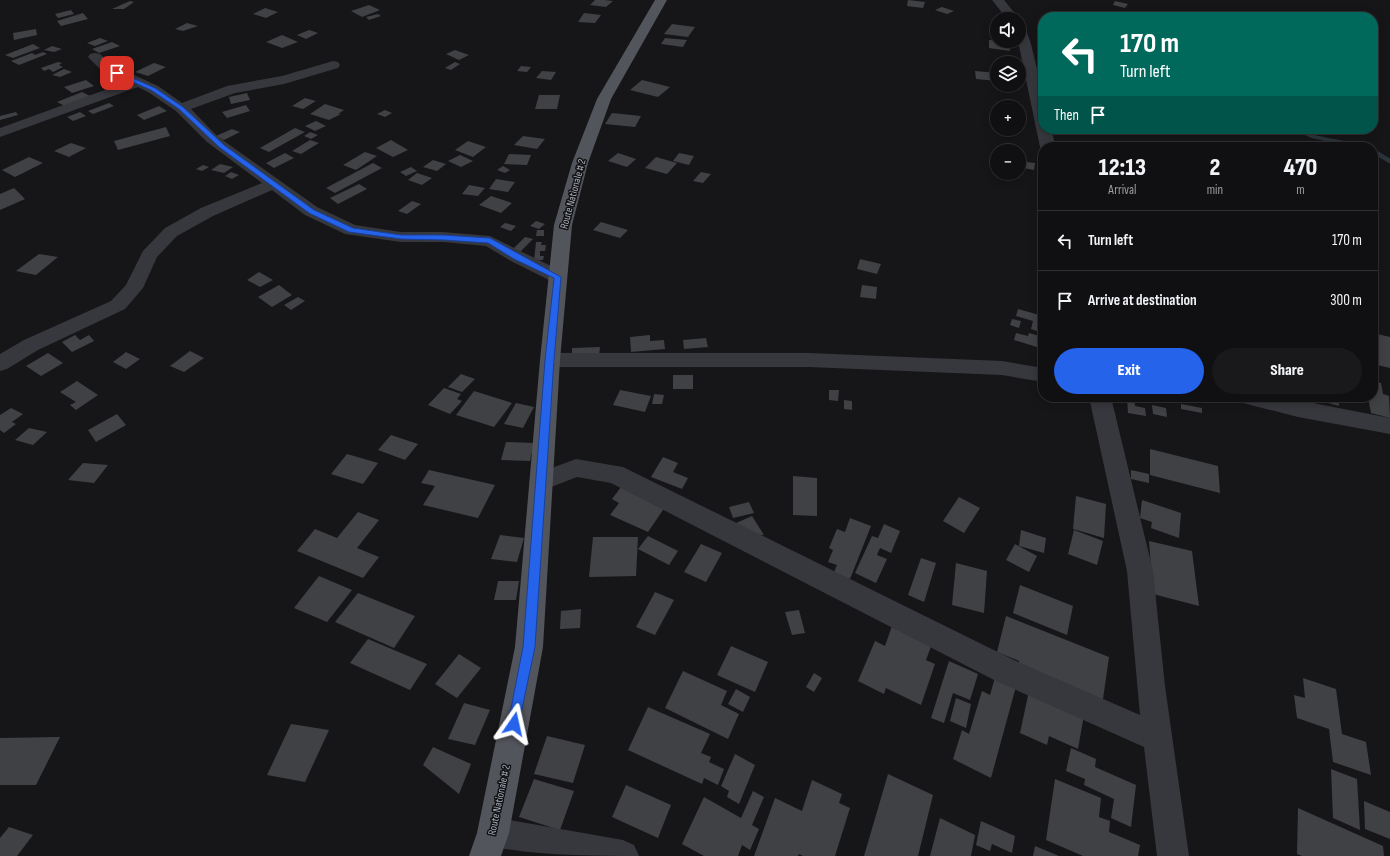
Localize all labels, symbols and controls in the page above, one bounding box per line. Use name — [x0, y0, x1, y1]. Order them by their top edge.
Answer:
map controls — [990, 12, 1026, 180]
button: sound — [990, 12, 1026, 48]
text: 170 m — [1120, 27, 1179, 60]
icon: left — [1054, 28, 1106, 80]
pin — [100, 56, 134, 90]
button: layers — [990, 56, 1026, 92]
text: Turn left — [1120, 61, 1171, 82]
icon: arrive — [106, 62, 128, 84]
button: + — [990, 100, 1026, 136]
icon: arrive — [1087, 104, 1109, 126]
text: Then — [1054, 106, 1079, 125]
button: − — [990, 144, 1026, 180]
text: 12:13 — [1099, 153, 1146, 182]
text: 2 — [1209, 153, 1220, 182]
text: 470 — [1284, 153, 1317, 182]
street label: Route Nationale # 2 — [557, 157, 589, 230]
text: Arrival — [1108, 182, 1136, 198]
text: min — [1207, 182, 1223, 198]
text: m — [1296, 182, 1305, 198]
icon: left — [1054, 230, 1076, 252]
text: Turn left — [1088, 231, 1133, 250]
text: 170 m — [1332, 231, 1362, 250]
icon: arrive — [1054, 290, 1076, 312]
text: Arrive at destination — [1088, 291, 1197, 310]
text: 300 m — [1330, 291, 1362, 310]
button: Exit — [1054, 348, 1204, 394]
button: Share — [1212, 348, 1362, 394]
position arrow — [493, 703, 535, 745]
street label: Route Nationale # 2 — [485, 763, 513, 836]

